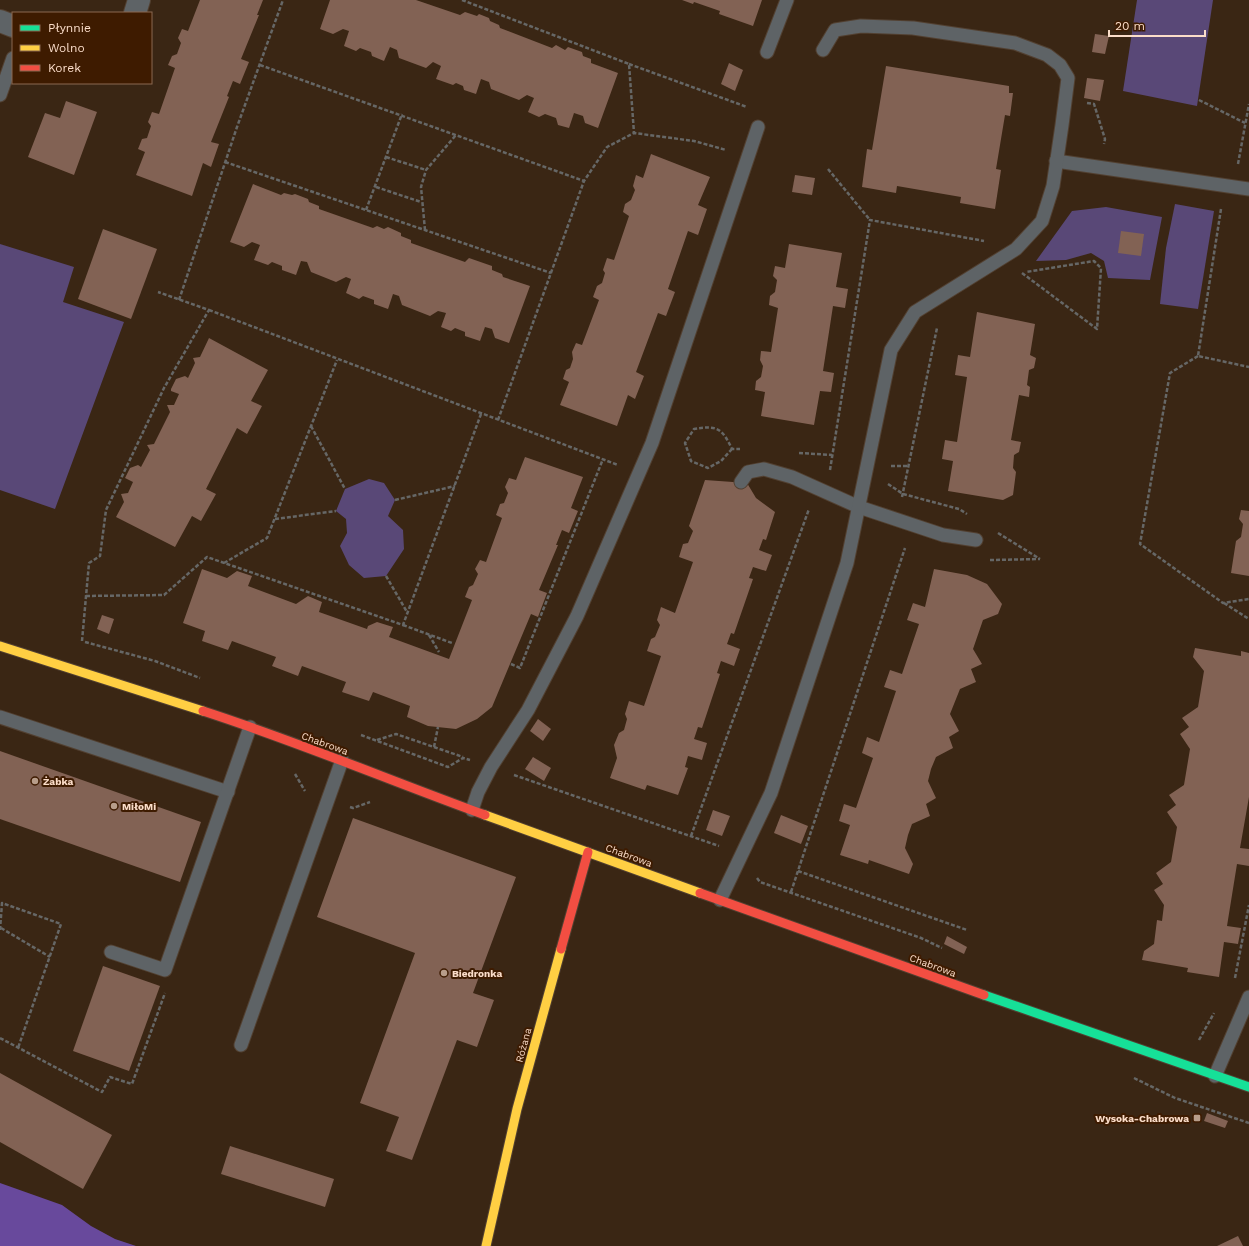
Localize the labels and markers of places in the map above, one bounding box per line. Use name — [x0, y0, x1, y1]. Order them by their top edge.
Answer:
marker: Żabka — [30, 776, 40, 786]
place label: Żabka — [43, 776, 74, 787]
marker: MiłoMi — [109, 801, 119, 811]
place label: MiłoMi — [122, 801, 156, 812]
marker: Biedronka — [439, 968, 449, 978]
place label: Biedronka — [452, 968, 502, 979]
place label: Wysoka-Chabrowa — [1095, 1113, 1189, 1124]
marker: Wysoka-Chabrowa — [1192, 1113, 1202, 1123]

